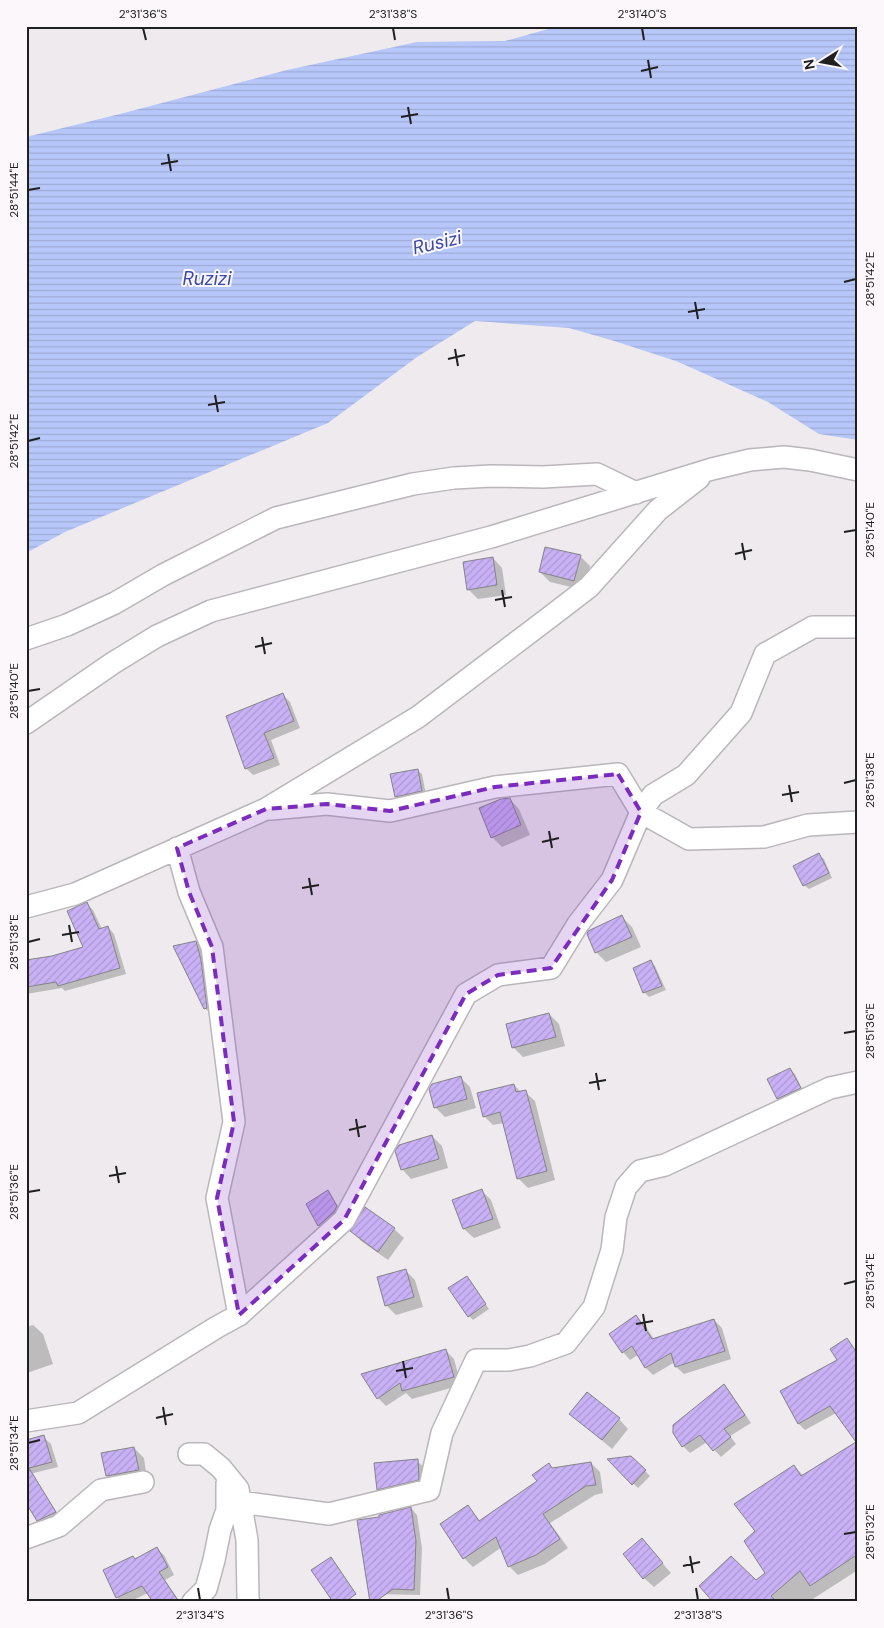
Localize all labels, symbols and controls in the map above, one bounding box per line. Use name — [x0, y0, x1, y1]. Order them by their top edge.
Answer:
text: 2°31'36"S — [119, 6, 167, 22]
text: 2°31'38"S — [369, 6, 417, 22]
text: 2°31'40"S — [618, 6, 666, 22]
north arrow — [796, 38, 846, 88]
text: N — [799, 58, 819, 71]
text: 28°51'44"E — [6, 162, 22, 218]
water label: Rusizi — [410, 225, 465, 260]
text: 28°51'42"E — [862, 251, 878, 306]
water label: Ruzizi — [182, 266, 232, 291]
text: 28°51'42"E — [6, 413, 22, 468]
text: 28°51'40"E — [862, 502, 878, 558]
text: 28°51'40"E — [6, 663, 22, 719]
text: 28°51'38"E — [862, 752, 878, 808]
text: 28°51'38"E — [6, 914, 22, 970]
text: 28°51'36"E — [862, 1003, 878, 1059]
text: 28°51'36"E — [6, 1164, 22, 1220]
text: 28°51'34"E — [862, 1253, 878, 1309]
text: 28°51'34"E — [6, 1415, 22, 1471]
text: 28°51'32"E — [862, 1504, 878, 1560]
text: 2°31'34"S — [176, 1607, 224, 1623]
text: 2°31'36"S — [425, 1607, 473, 1623]
text: 2°31'38"S — [674, 1607, 722, 1623]

